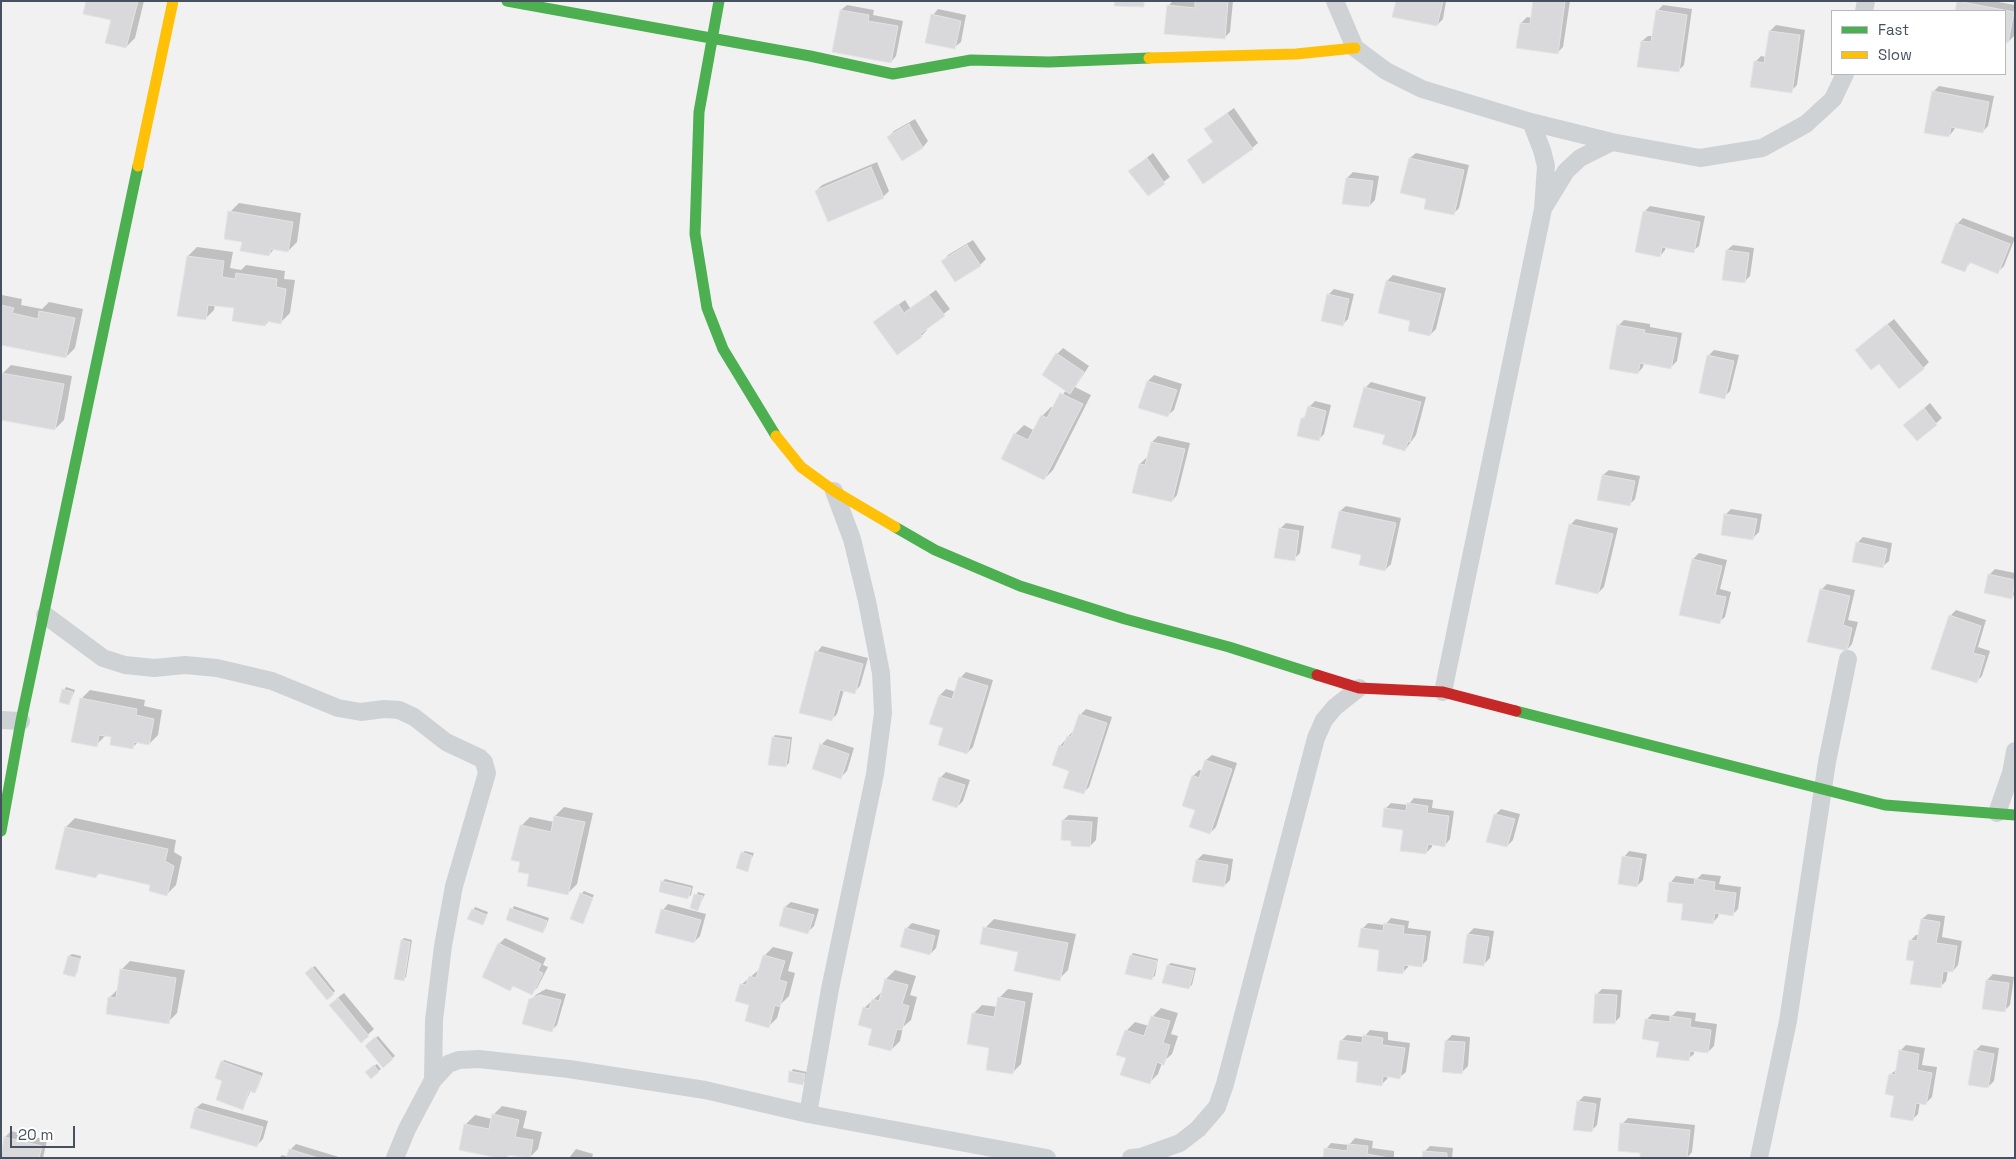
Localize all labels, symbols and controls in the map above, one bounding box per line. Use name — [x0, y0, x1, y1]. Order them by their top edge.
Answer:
legend — [1831, 10, 2006, 75]
text: Fast — [1878, 20, 1909, 39]
text: Slow — [1878, 45, 1912, 64]
scale bar — [12, 1116, 78, 1148]
text: 20 m — [18, 1125, 53, 1144]

